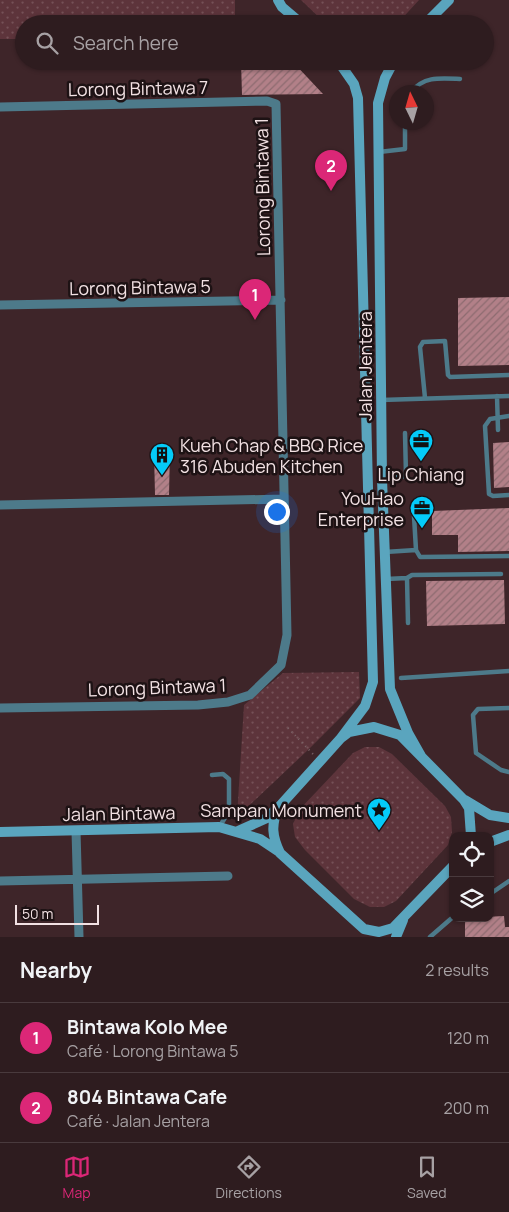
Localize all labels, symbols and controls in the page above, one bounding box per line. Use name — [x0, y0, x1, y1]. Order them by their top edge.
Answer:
search box — [15, 15, 494, 70]
icon: search — [33, 29, 61, 57]
text: Search here — [73, 30, 179, 56]
street label: Lorong Bintawa 7 — [68, 75, 208, 101]
north arrow — [389, 85, 434, 130]
street label: Lorong Bintawa 1 — [249, 118, 275, 256]
pin: 2 — [315, 150, 347, 191]
street label: Lorong Bintawa 5 — [69, 274, 211, 300]
pin: 1 — [239, 279, 271, 320]
street label: Jalan Jentera — [353, 311, 377, 421]
office icon: Lip Chiang — [408, 428, 434, 462]
place label: Kueh Chap & BBQ Rice 316 Abuden Kitchen — [180, 433, 363, 478]
building icon: Kueh Chap & BBQ Rice 316 Abuden Kitchen — [149, 442, 175, 476]
place label: Lip Chiang — [378, 462, 464, 486]
place label: YouHao Enterprise — [318, 486, 404, 531]
office icon: YouHao Enterprise — [409, 495, 435, 529]
your location — [264, 499, 290, 525]
street label: Lorong Bintawa 1 — [87, 673, 227, 701]
place icon: Sampan Monument — [366, 797, 392, 831]
place label: Sampan Monument — [200, 798, 362, 822]
street label: Jalan Bintawa — [62, 800, 176, 826]
map controls — [449, 832, 494, 922]
button: locate — [449, 832, 494, 877]
button: layers — [449, 877, 494, 922]
scale bar — [15, 902, 99, 925]
text: 50 m — [22, 904, 53, 923]
text: Nearby — [20, 956, 92, 984]
text: 2 results — [425, 959, 489, 981]
text: Bintawa Kolo Mee — [67, 1014, 228, 1040]
text: 1 — [32, 1027, 40, 1049]
text: 120 m — [447, 1027, 489, 1049]
text: Café · Lorong Bintawa 5 — [67, 1040, 238, 1062]
text: 804 Bintawa Cafe — [67, 1084, 227, 1110]
text: 2 — [31, 1097, 41, 1119]
text: 200 m — [444, 1097, 489, 1119]
text: Café · Jalan Jentera — [67, 1110, 210, 1132]
tab: Map — [63, 1153, 91, 1202]
tab: Directions — [216, 1153, 282, 1202]
tab: Saved — [407, 1153, 446, 1202]

